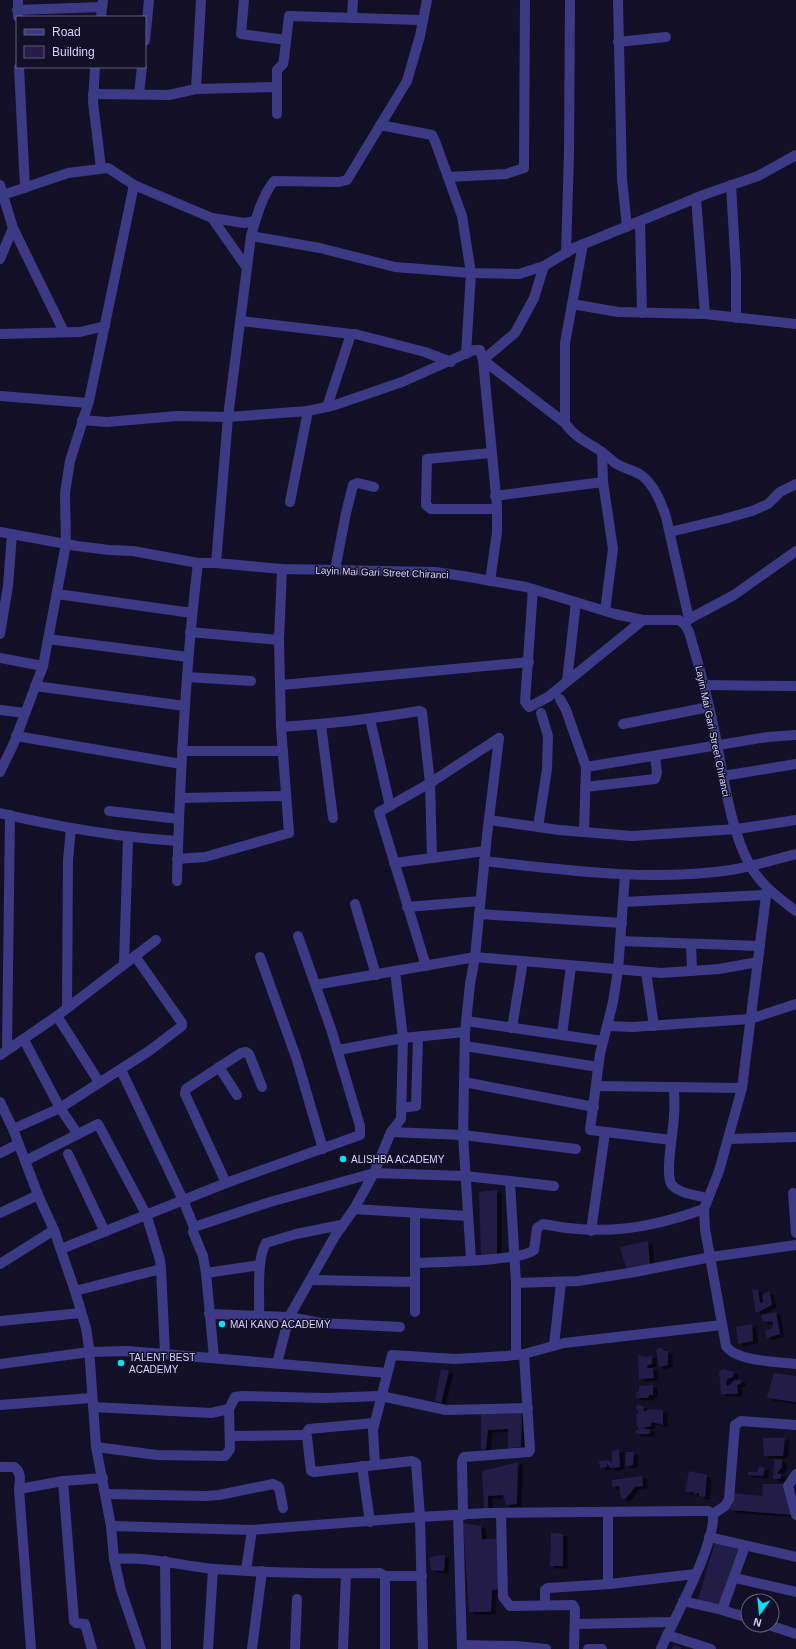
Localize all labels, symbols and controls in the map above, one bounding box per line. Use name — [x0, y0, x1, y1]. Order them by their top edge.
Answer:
legend — [16, 16, 146, 68]
text: Road — [52, 25, 81, 39]
text: Building — [52, 45, 95, 59]
street label: Layin Mai Gari Street Chiranci — [315, 565, 449, 580]
street label: Layin Mai Gari Street Chiranci — [693, 665, 732, 797]
marker: ALISHBA ACADEMY — [338, 1154, 348, 1164]
place label: ALISHBA ACADEMY — [351, 1154, 445, 1165]
marker: MAI KANO ACADEMY — [217, 1319, 227, 1329]
place label: MAI KANO ACADEMY — [230, 1319, 331, 1330]
place label: TALENT BEST ACADEMY — [129, 1352, 195, 1375]
marker: TALENT BEST ACADEMY — [116, 1358, 126, 1368]
north arrow — [740, 1593, 780, 1633]
text: N — [752, 1616, 763, 1629]

